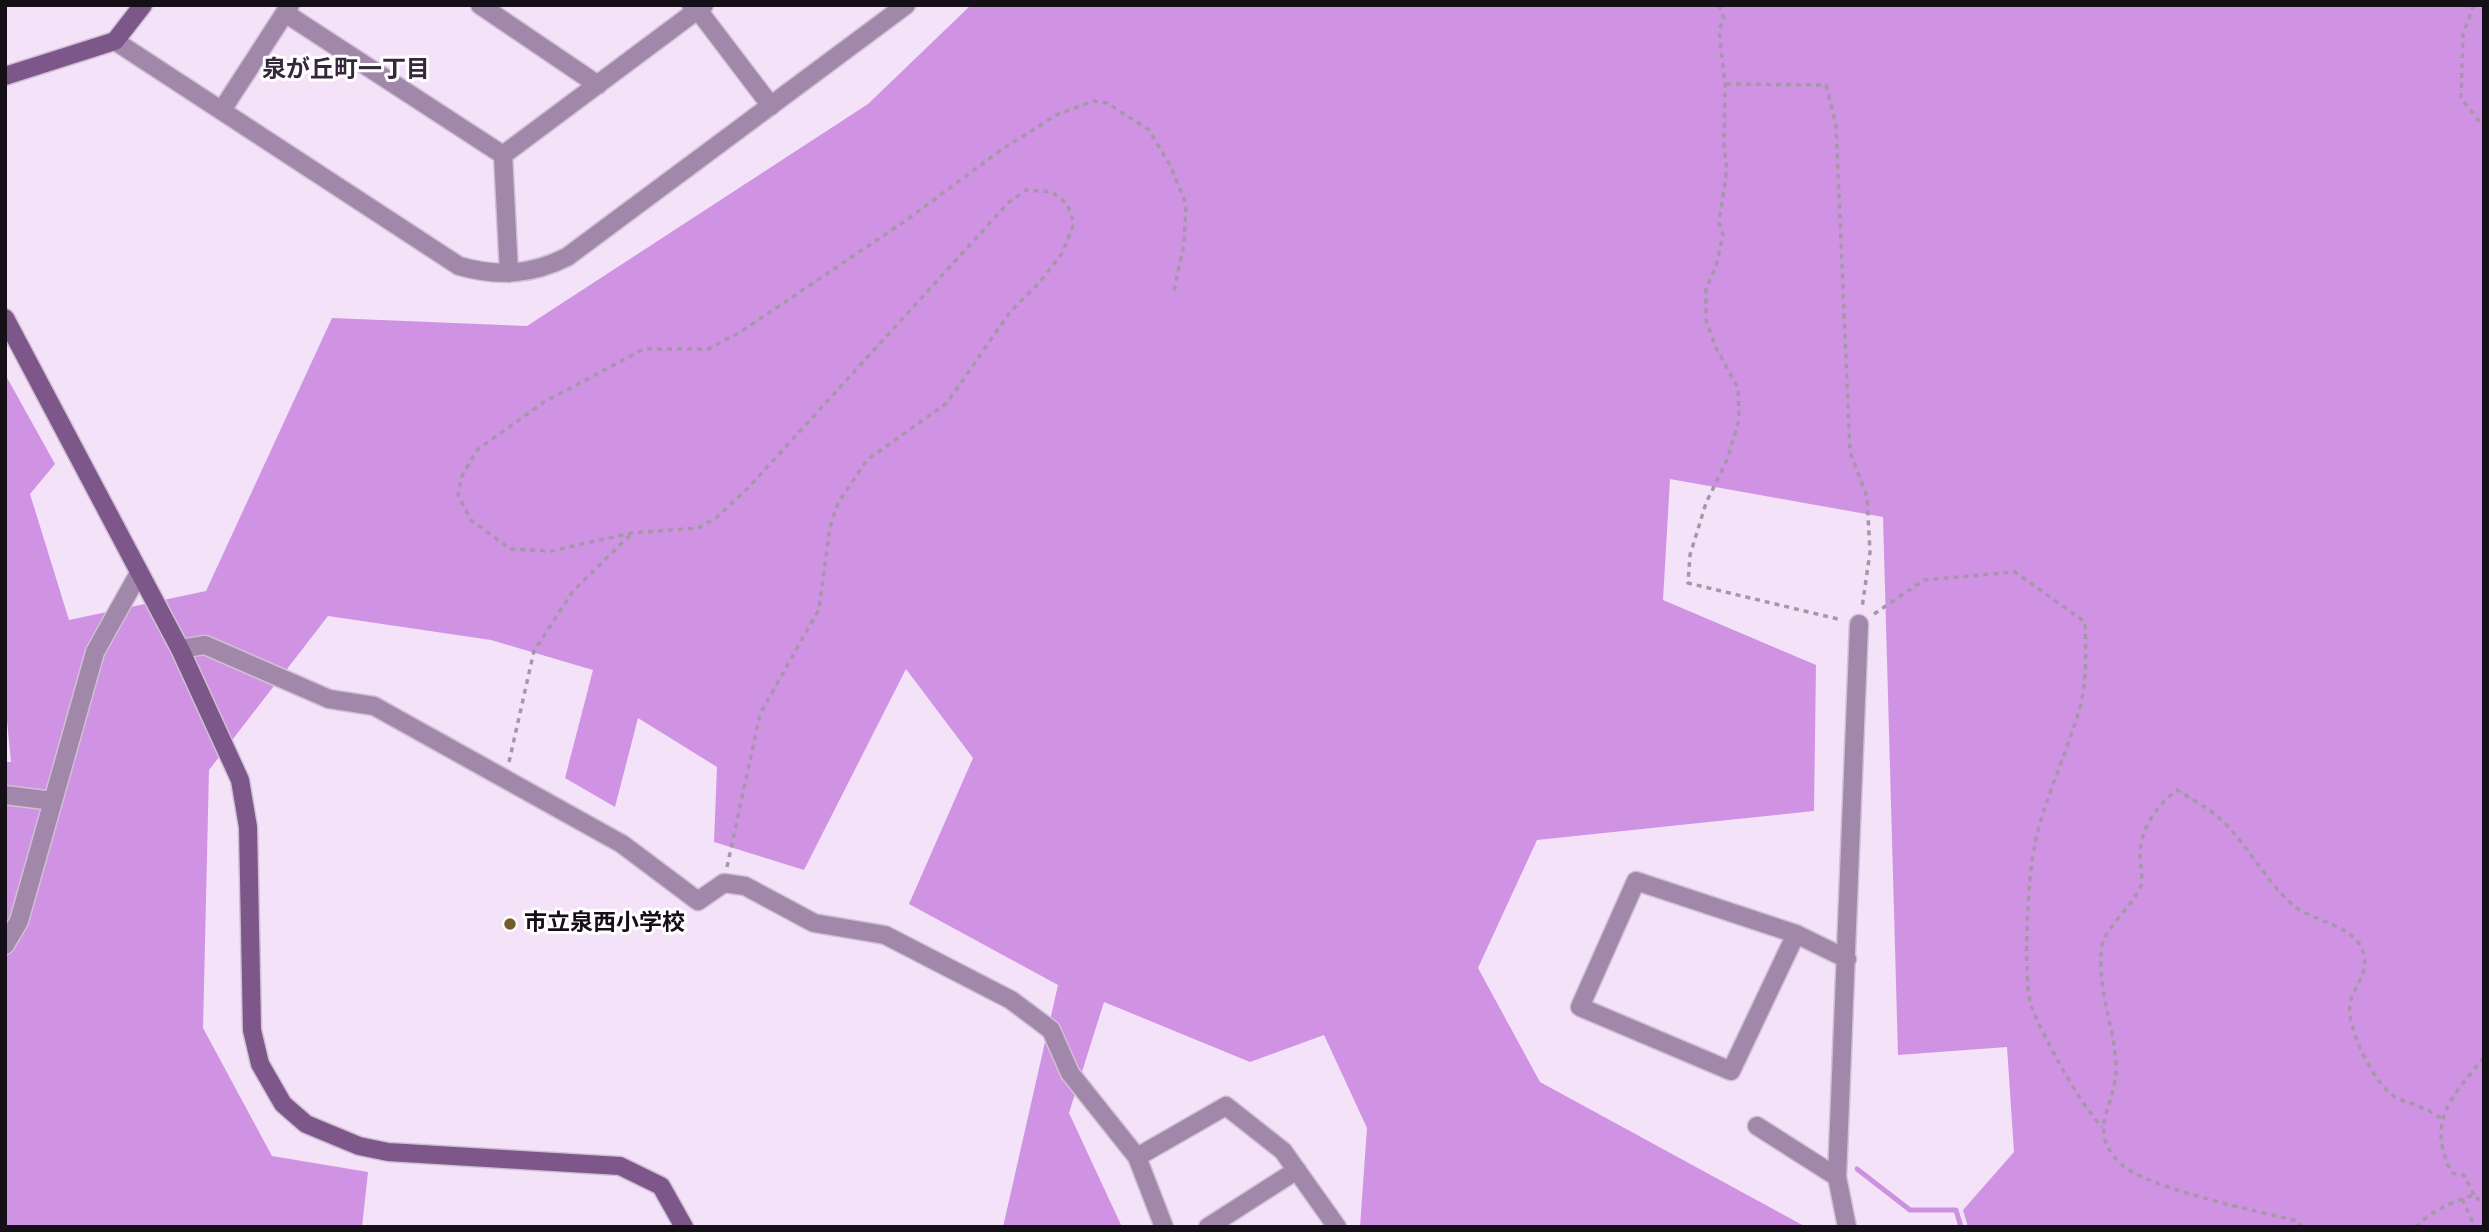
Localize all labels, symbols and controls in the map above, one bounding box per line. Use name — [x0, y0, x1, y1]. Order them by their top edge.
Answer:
district label: 泉が丘町一丁目 — [262, 57, 430, 85]
place label: 市立泉西小学校 — [524, 910, 685, 938]
marker: 市立泉西小学校 — [502, 916, 518, 932]

